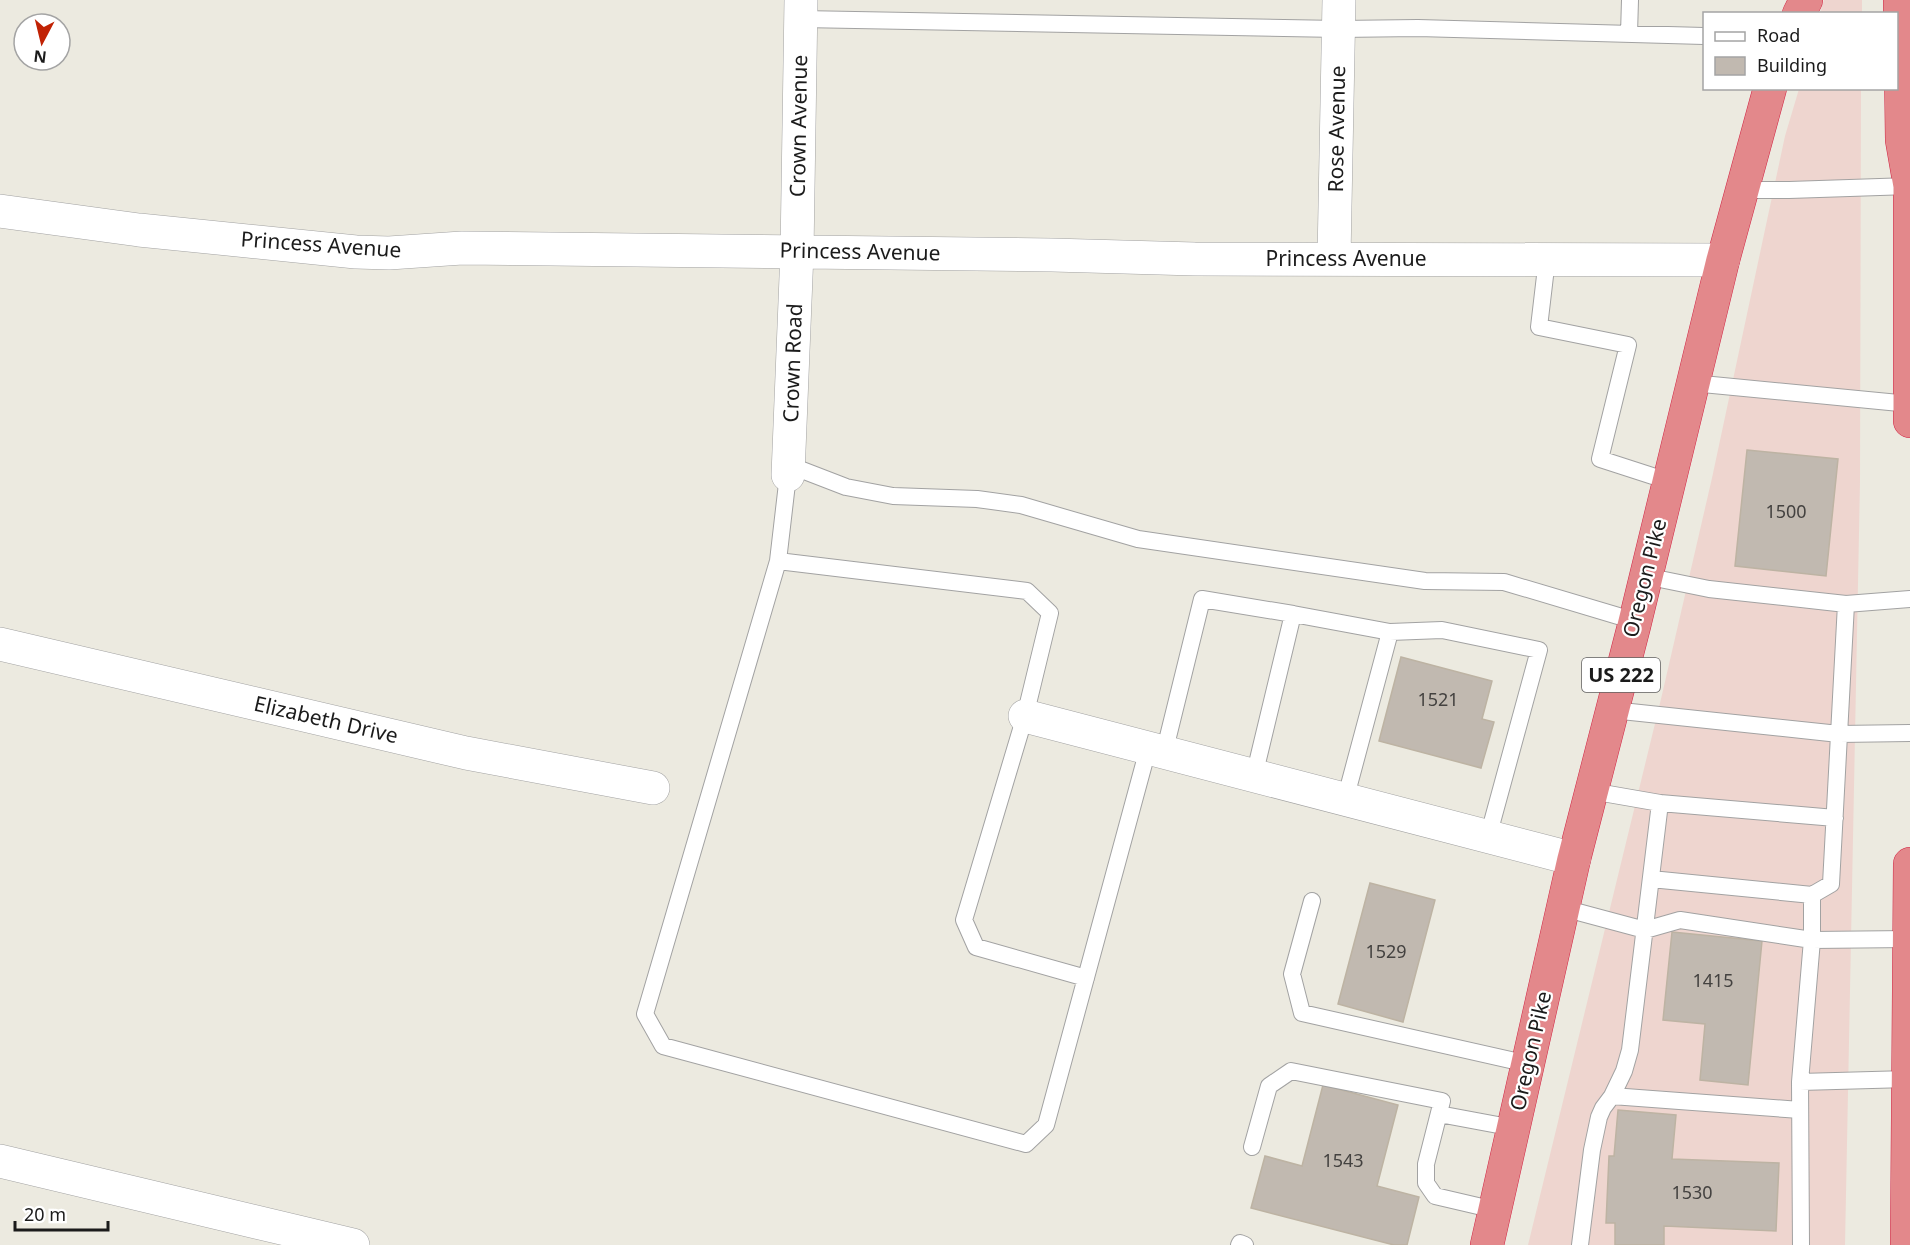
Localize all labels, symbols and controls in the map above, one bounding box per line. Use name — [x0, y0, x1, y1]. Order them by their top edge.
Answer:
north arrow — [12, 12, 72, 72]
legend — [1703, 12, 1898, 90]
text: Road — [1757, 23, 1800, 47]
text: N — [32, 45, 48, 69]
text: Building — [1757, 53, 1827, 77]
street label: Crown Avenue — [783, 54, 813, 197]
street label: Rose Avenue — [1321, 65, 1351, 193]
street label: Princess Avenue — [240, 224, 402, 264]
street label: Princess Avenue — [779, 236, 941, 266]
street label: Princess Avenue — [1265, 244, 1427, 272]
street label: Crown Road — [776, 303, 808, 423]
house number: 1500 — [1765, 499, 1807, 523]
street label: Oregon Pike — [1616, 515, 1672, 640]
road number: US 222 — [1582, 658, 1660, 692]
house number: 1521 — [1417, 687, 1459, 711]
street label: Elizabeth Drive — [252, 689, 401, 749]
house number: 1529 — [1365, 939, 1407, 963]
house number: 1415 — [1692, 968, 1734, 992]
street label: Oregon Pike — [1503, 988, 1557, 1113]
house number: 1543 — [1322, 1148, 1364, 1172]
house number: 1530 — [1671, 1180, 1713, 1204]
scale bar — [15, 1194, 108, 1232]
text: 20 m — [24, 1202, 66, 1226]

